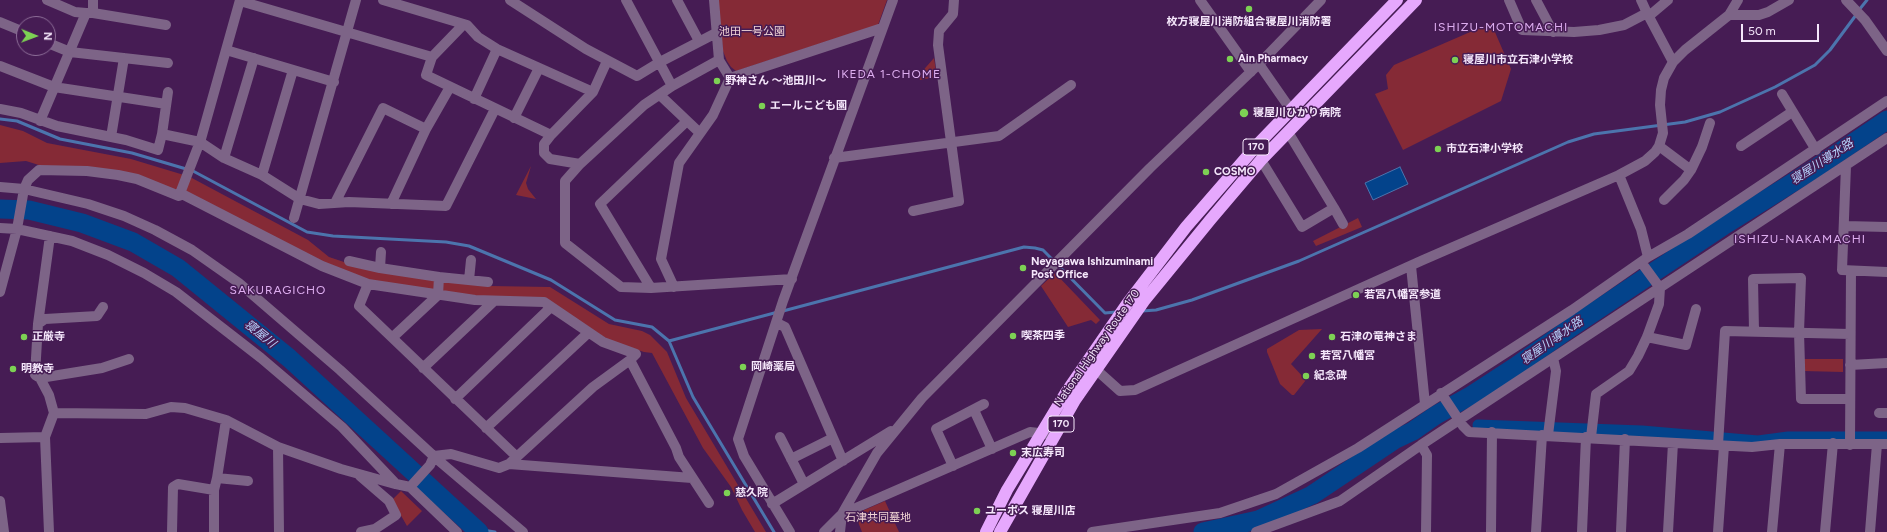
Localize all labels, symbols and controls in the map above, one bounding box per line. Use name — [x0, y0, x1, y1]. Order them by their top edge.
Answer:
marker: 枚方寝屋川消防組合寝屋川消防署 — [1244, 4, 1254, 14]
place label: 枚方寝屋川消防組合寝屋川消防署 — [1167, 15, 1331, 29]
north arrow — [16, 16, 56, 56]
scale bar — [1743, 16, 1821, 42]
district label: ISHIZU-MOTOMACHI — [1434, 20, 1568, 34]
text: 50 m — [1748, 24, 1776, 38]
park label: 池田一号公園 — [719, 25, 785, 39]
text: N — [41, 32, 54, 41]
place label: Ain Pharmacy — [1238, 52, 1308, 66]
place label: 寝屋川市立石津小学校 — [1463, 53, 1573, 67]
marker: Ain Pharmacy — [1225, 54, 1235, 64]
marker: 寝屋川市立石津小学校 — [1450, 55, 1460, 65]
district label: IKEDA 1-CHOME — [837, 67, 941, 81]
place label: 野神さん ～池田川～ — [725, 74, 827, 88]
marker: 野神さん ～池田川～ — [712, 76, 722, 86]
place label: エールこども園 — [770, 99, 847, 113]
marker: エールこども園 — [757, 101, 767, 111]
place label: 寝屋川ひかり病院 — [1253, 106, 1341, 120]
marker: 寝屋川ひかり病院 — [1238, 107, 1250, 119]
water label: 寝屋川導水路 — [1788, 136, 1856, 188]
road number: 170 — [1243, 139, 1269, 155]
place label: 市立石津小学校 — [1446, 142, 1523, 156]
marker: 市立石津小学校 — [1433, 144, 1443, 154]
place label: COSMO — [1214, 165, 1255, 179]
marker: COSMO — [1201, 167, 1211, 177]
district label: ISHIZU-NAKAMACHI — [1734, 232, 1866, 246]
place label: Neyagawa Ishizuminami Post Office — [1031, 255, 1153, 281]
marker: Neyagawa Ishizuminami Post Office — [1018, 263, 1028, 273]
district label: SAKURAGICHO — [230, 283, 326, 297]
street label: National Highway Route 170 — [1052, 287, 1142, 409]
place label: 若宮八幡宮参道 — [1364, 288, 1441, 302]
marker: 若宮八幡宮参道 — [1351, 290, 1361, 300]
water label: 寝屋川導水路 — [1518, 314, 1586, 368]
water label: 寝屋川 — [241, 317, 279, 351]
place label: 喫茶四季 — [1021, 329, 1065, 343]
place label: 正厳寺 — [32, 330, 65, 344]
place label: 石津の竜神さま — [1340, 330, 1417, 344]
marker: 喫茶四季 — [1008, 331, 1018, 341]
marker: 正厳寺 — [19, 332, 29, 342]
marker: 石津の竜神さま — [1327, 332, 1337, 342]
place label: 若宮八幡宮 — [1320, 349, 1375, 363]
marker: 若宮八幡宮 — [1307, 351, 1317, 361]
place label: 岡崎薬局 — [751, 360, 795, 374]
place label: 明教寺 — [21, 362, 54, 376]
marker: 岡崎薬局 — [738, 362, 748, 372]
marker: 明教寺 — [8, 364, 18, 374]
place label: 紀念碑 — [1314, 369, 1347, 383]
marker: 紀念碑 — [1301, 371, 1311, 381]
road number: 170 — [1048, 416, 1074, 432]
place label: 末広寿司 — [1021, 446, 1065, 460]
marker: 末広寿司 — [1008, 448, 1018, 458]
place label: 慈久院 — [735, 486, 768, 500]
marker: 慈久院 — [722, 488, 732, 498]
place label: ユーポス 寝屋川店 — [985, 504, 1076, 518]
marker: ユーポス 寝屋川店 — [972, 506, 982, 516]
park label: 石津共同墓地 — [845, 511, 911, 525]

